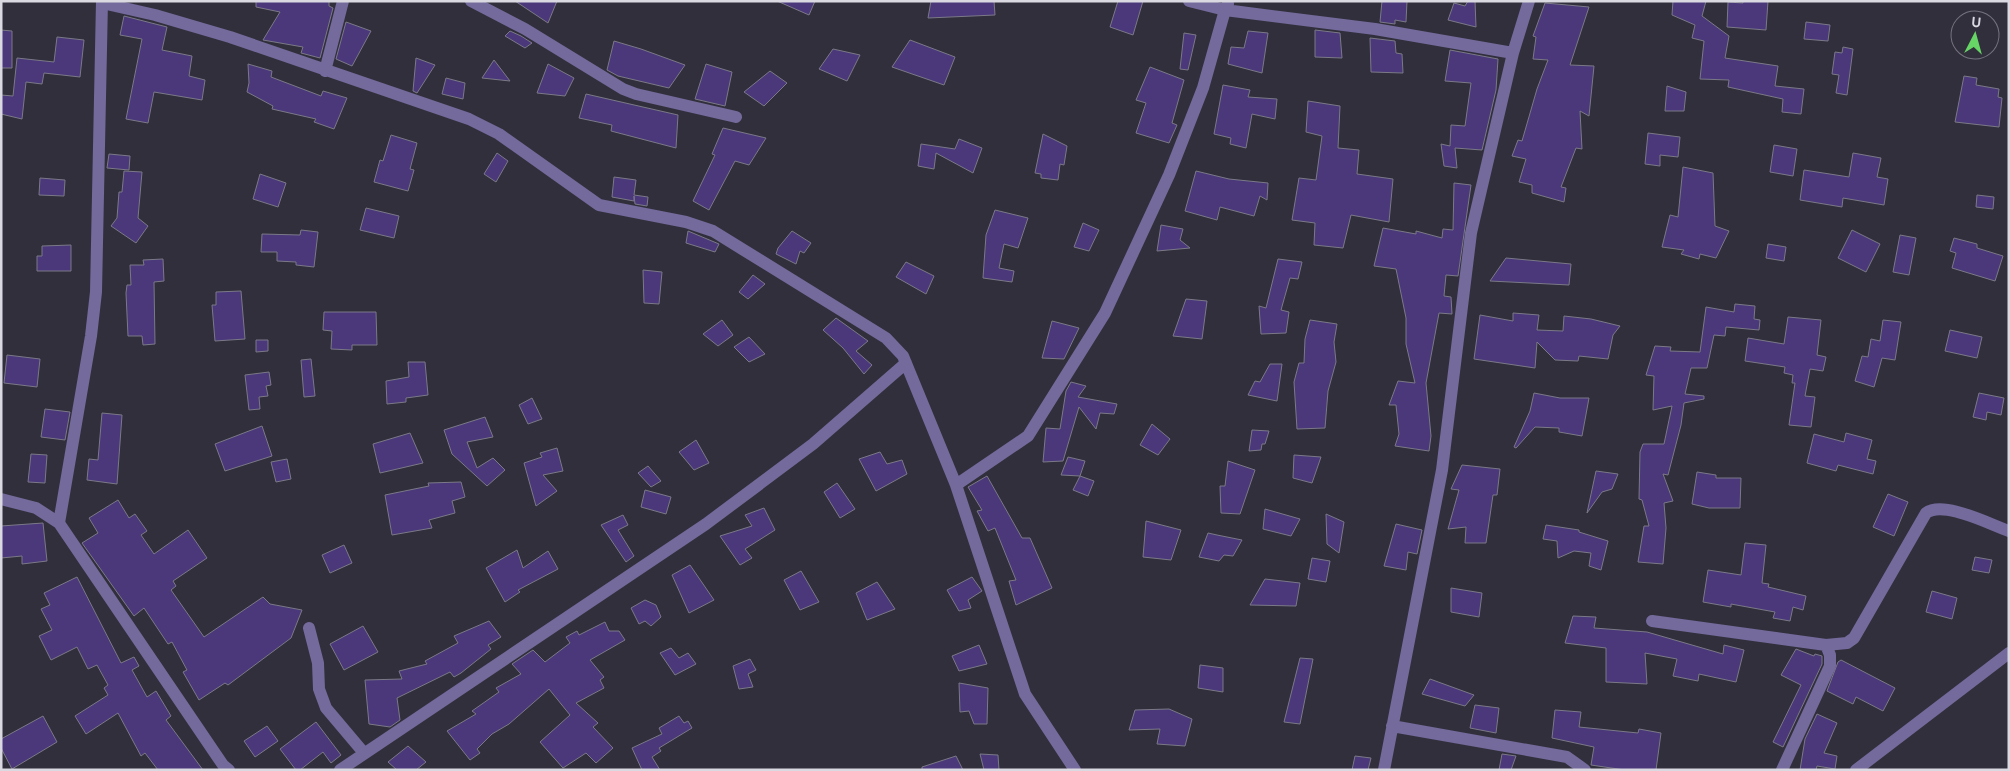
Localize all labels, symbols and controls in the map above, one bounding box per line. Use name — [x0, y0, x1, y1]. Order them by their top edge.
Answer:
north arrow — [1950, 10, 2000, 60]
text: U — [1971, 13, 1982, 32]

